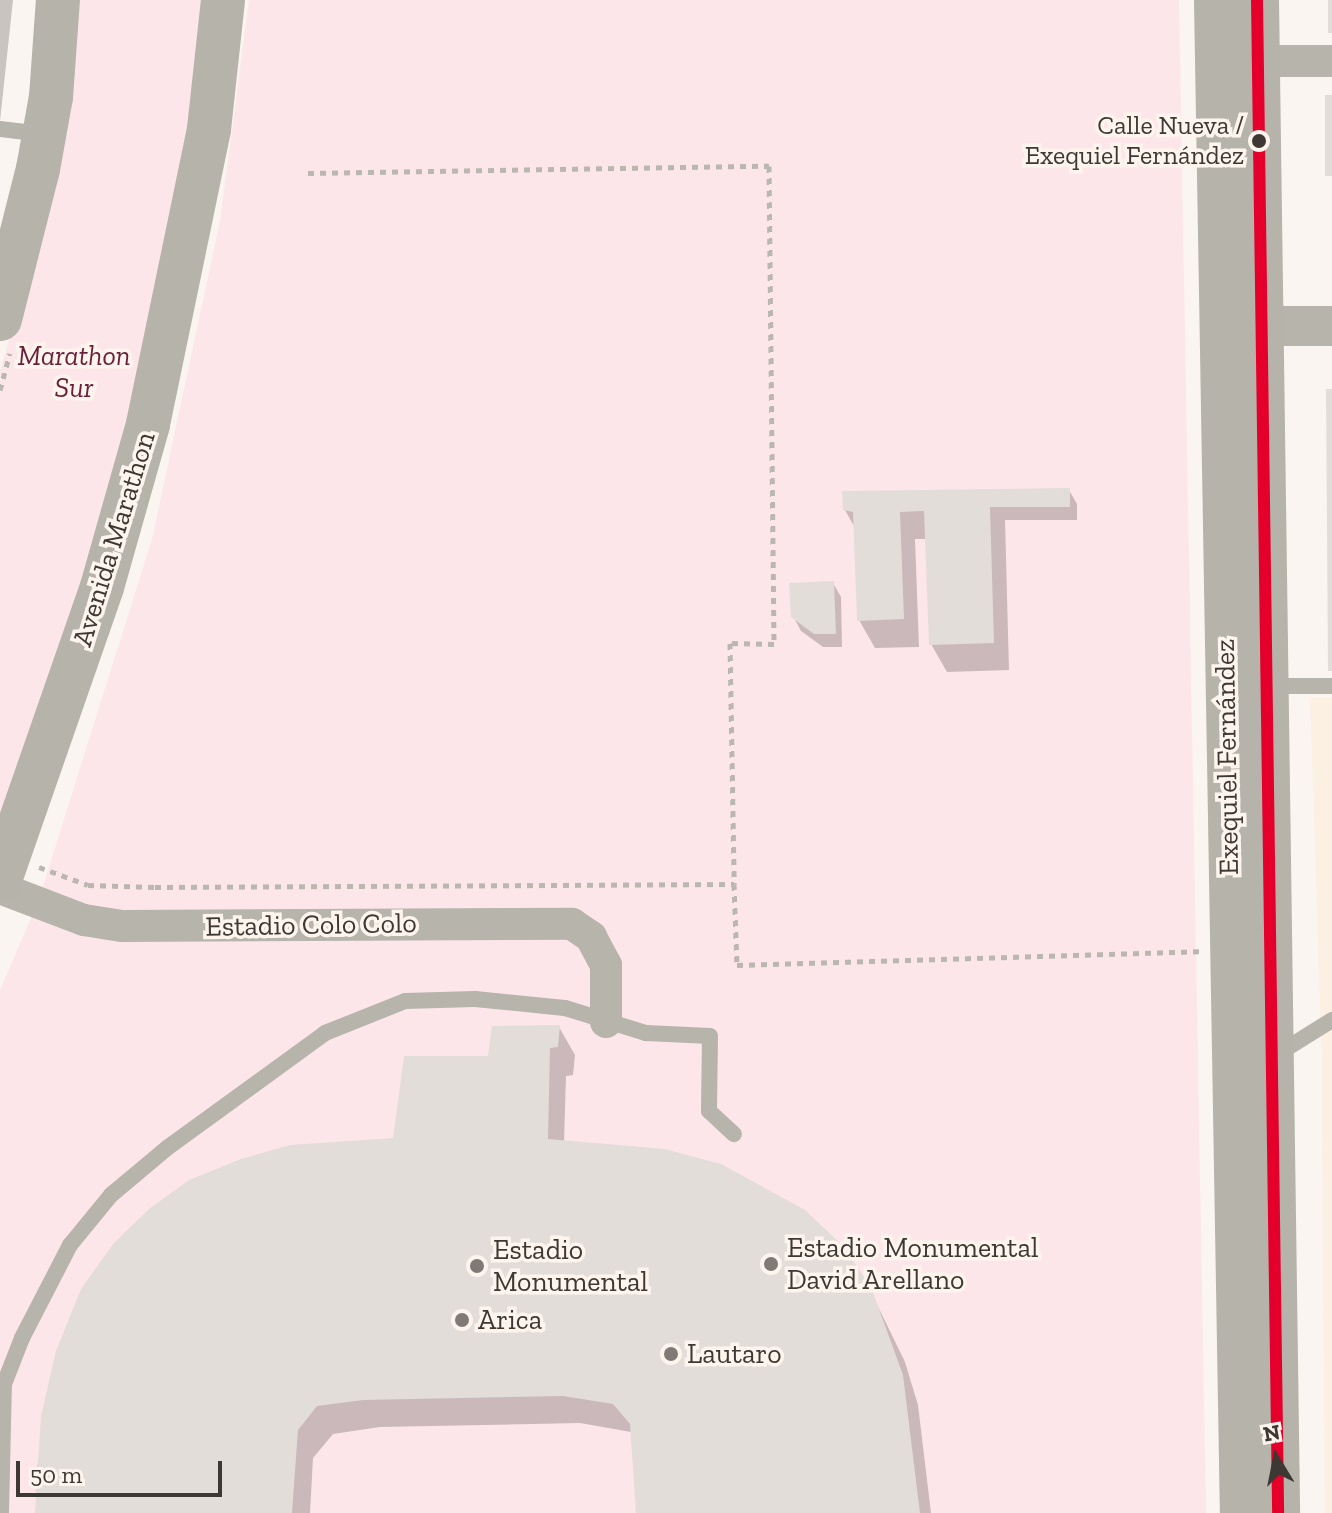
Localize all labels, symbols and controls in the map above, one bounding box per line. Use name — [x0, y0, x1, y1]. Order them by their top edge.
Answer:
place label: Calle Nueva / Exequiel Fernández — [1025, 110, 1244, 172]
marker: Calle Nueva / Exequiel Fernández — [1251, 133, 1267, 149]
park label: Marathon Sur — [18, 339, 130, 405]
street label: Avenida Marathon — [65, 428, 163, 650]
street label: Exequiel Fernández — [1208, 639, 1246, 875]
street label: Estadio Colo Colo — [205, 906, 417, 944]
place label: Estadio Monumental David Arellano — [787, 1231, 1038, 1297]
place label: Estadio Monumental — [493, 1233, 648, 1299]
marker: Estadio Monumental David Arellano — [762, 1255, 780, 1273]
marker: Estadio Monumental — [468, 1257, 486, 1275]
place label: Arica — [478, 1303, 542, 1337]
marker: Arica — [453, 1311, 471, 1329]
place label: Lautaro — [687, 1337, 782, 1371]
marker: Lautaro — [662, 1345, 680, 1363]
north arrow — [1236, 1417, 1316, 1497]
text: N — [1261, 1418, 1282, 1448]
scale bar — [20, 1445, 226, 1495]
text: 50 m — [30, 1460, 82, 1489]

